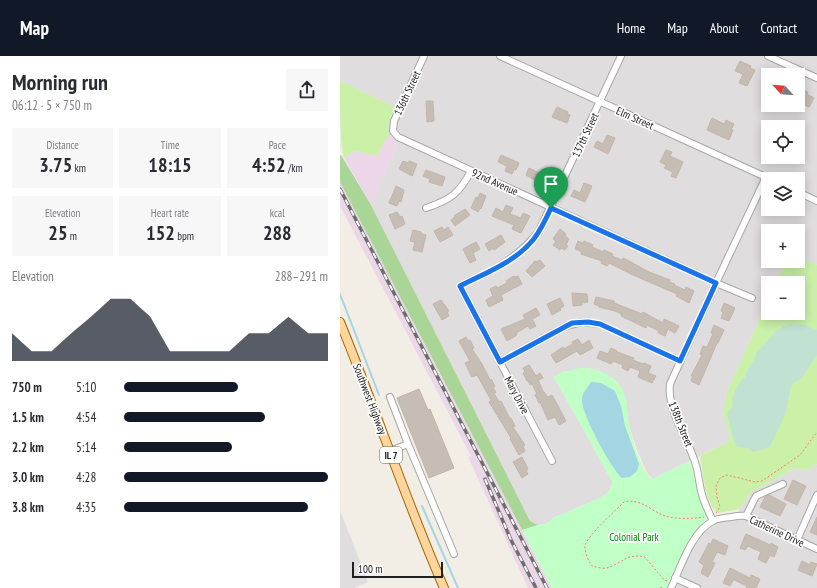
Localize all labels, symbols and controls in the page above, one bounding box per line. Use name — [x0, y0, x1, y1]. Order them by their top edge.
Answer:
text: Map — [20, 16, 49, 40]
text: Home — [617, 19, 645, 37]
text: Map — [667, 19, 688, 37]
text: About — [710, 19, 739, 37]
text: Contact — [761, 19, 797, 37]
text: Morning run — [12, 68, 108, 96]
street label: 136th Street — [391, 68, 423, 118]
north arrow — [761, 68, 805, 112]
map controls — [761, 68, 805, 320]
button: share — [286, 69, 328, 111]
text: 06:12 · 5 × 750 m — [12, 97, 92, 114]
street label: Elm Street — [614, 104, 656, 132]
street label: 137th Street — [569, 110, 601, 160]
button: locate — [761, 120, 805, 164]
text: Distance — [46, 138, 79, 152]
text: Time — [160, 138, 180, 152]
text: Pace — [269, 138, 286, 152]
text: 3.75 — [39, 152, 72, 178]
text: 18:15 — [148, 152, 192, 178]
text: 4:52 — [252, 152, 286, 178]
text: km — [72, 161, 86, 175]
text: /km — [286, 161, 303, 175]
street label: 92nd Avenue — [470, 166, 521, 199]
pin — [534, 167, 568, 208]
button: layers — [761, 172, 805, 216]
icon: arrive — [540, 173, 562, 195]
text: Elevation — [45, 206, 80, 220]
text: Heart rate — [151, 206, 189, 220]
text: kcal — [270, 206, 285, 220]
text: 25 — [48, 220, 67, 246]
text: 152 — [146, 220, 175, 246]
text: 288 — [263, 220, 292, 246]
button: + — [761, 224, 805, 268]
text: m — [67, 229, 77, 243]
text: bpm — [175, 229, 194, 243]
text: Elevation — [12, 268, 54, 285]
text: 288–291 m — [275, 268, 328, 285]
button: − — [761, 276, 805, 320]
street label: Southwest Highway — [350, 361, 390, 437]
street label: Mary Drive — [501, 374, 533, 417]
text: 750 m — [12, 379, 42, 396]
text: 5:10 — [76, 379, 96, 396]
street label: 138th Street — [666, 399, 696, 449]
text: 1.5 km — [12, 409, 44, 426]
text: 4:54 — [76, 409, 96, 426]
text: 2.2 km — [12, 439, 44, 456]
text: 5:14 — [76, 439, 96, 456]
road number: IL 7 — [380, 447, 402, 463]
text: 3.0 km — [12, 469, 44, 486]
text: 4:28 — [76, 469, 96, 486]
text: 3.8 km — [12, 499, 44, 516]
text: 4:35 — [76, 499, 96, 516]
street label: Catherine Drive — [747, 512, 807, 550]
park label: Colonial Park — [609, 530, 660, 544]
scale bar — [352, 560, 443, 579]
text: 100 m — [358, 562, 382, 576]

